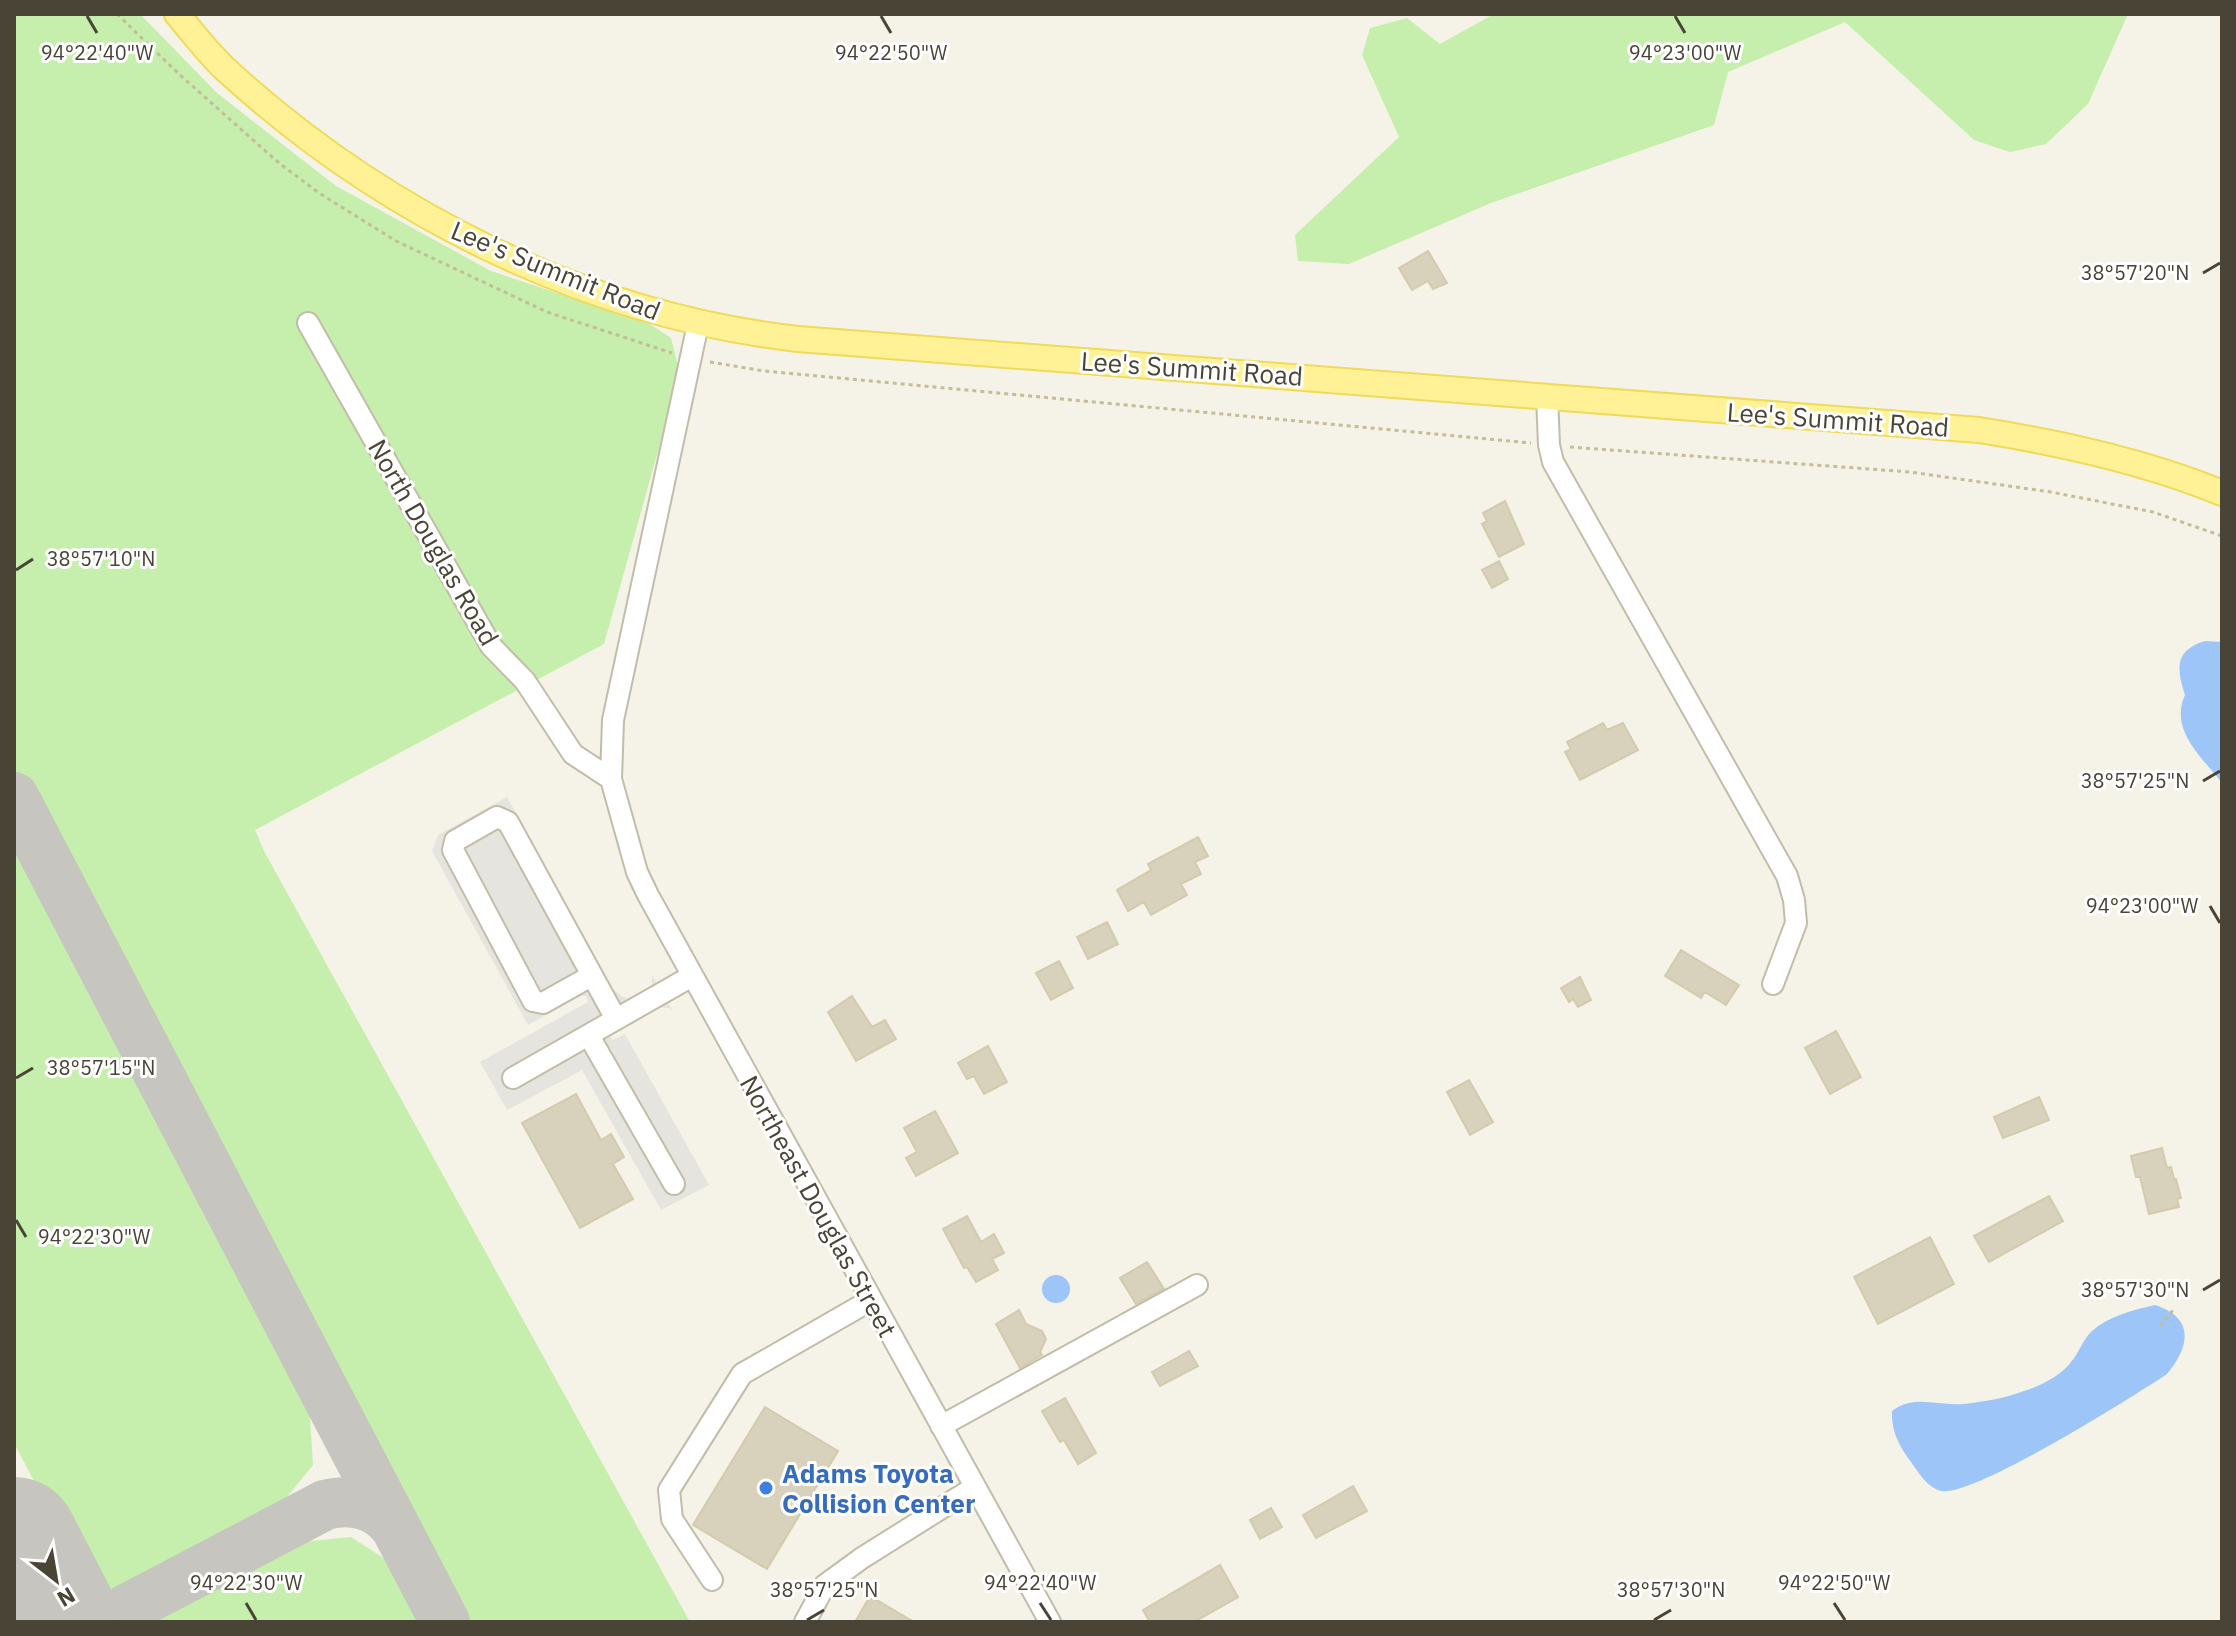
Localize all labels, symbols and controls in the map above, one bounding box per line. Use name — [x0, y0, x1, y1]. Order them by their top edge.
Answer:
text: 94°22'40"W — [41, 39, 154, 66]
text: 94°22'50"W — [835, 39, 948, 66]
text: 94°23'00"W — [1629, 39, 1742, 66]
street label: Lee's Summit Road — [446, 213, 666, 327]
text: 38°57'20"N — [2081, 259, 2189, 286]
street label: Lee's Summit Road — [1080, 343, 1304, 393]
street label: Lee's Summit Road — [1726, 394, 1950, 444]
street label: North Douglas Road — [361, 433, 507, 651]
text: 38°57'10"N — [47, 545, 155, 572]
text: 38°57'25"N — [2081, 767, 2189, 794]
text: 94°23'00"W — [2086, 892, 2199, 919]
text: 38°57'15"N — [47, 1054, 155, 1081]
street label: Northeast Douglas Street — [733, 1069, 905, 1343]
text: 94°22'30"W — [38, 1223, 151, 1250]
text: 38°57'30"N — [2081, 1276, 2189, 1303]
place label: Adams Toyota Collision Center — [782, 1456, 975, 1520]
marker: Adams Toyota Collision Center — [757, 1479, 775, 1497]
north arrow — [16, 1540, 96, 1620]
text: 94°22'30"W — [190, 1569, 303, 1596]
text: 94°22'40"W — [984, 1569, 1097, 1596]
text: 94°22'50"W — [1778, 1569, 1891, 1596]
text: 38°57'25"N — [770, 1576, 878, 1603]
text: 38°57'30"N — [1617, 1576, 1725, 1603]
text: N — [52, 1581, 81, 1614]

